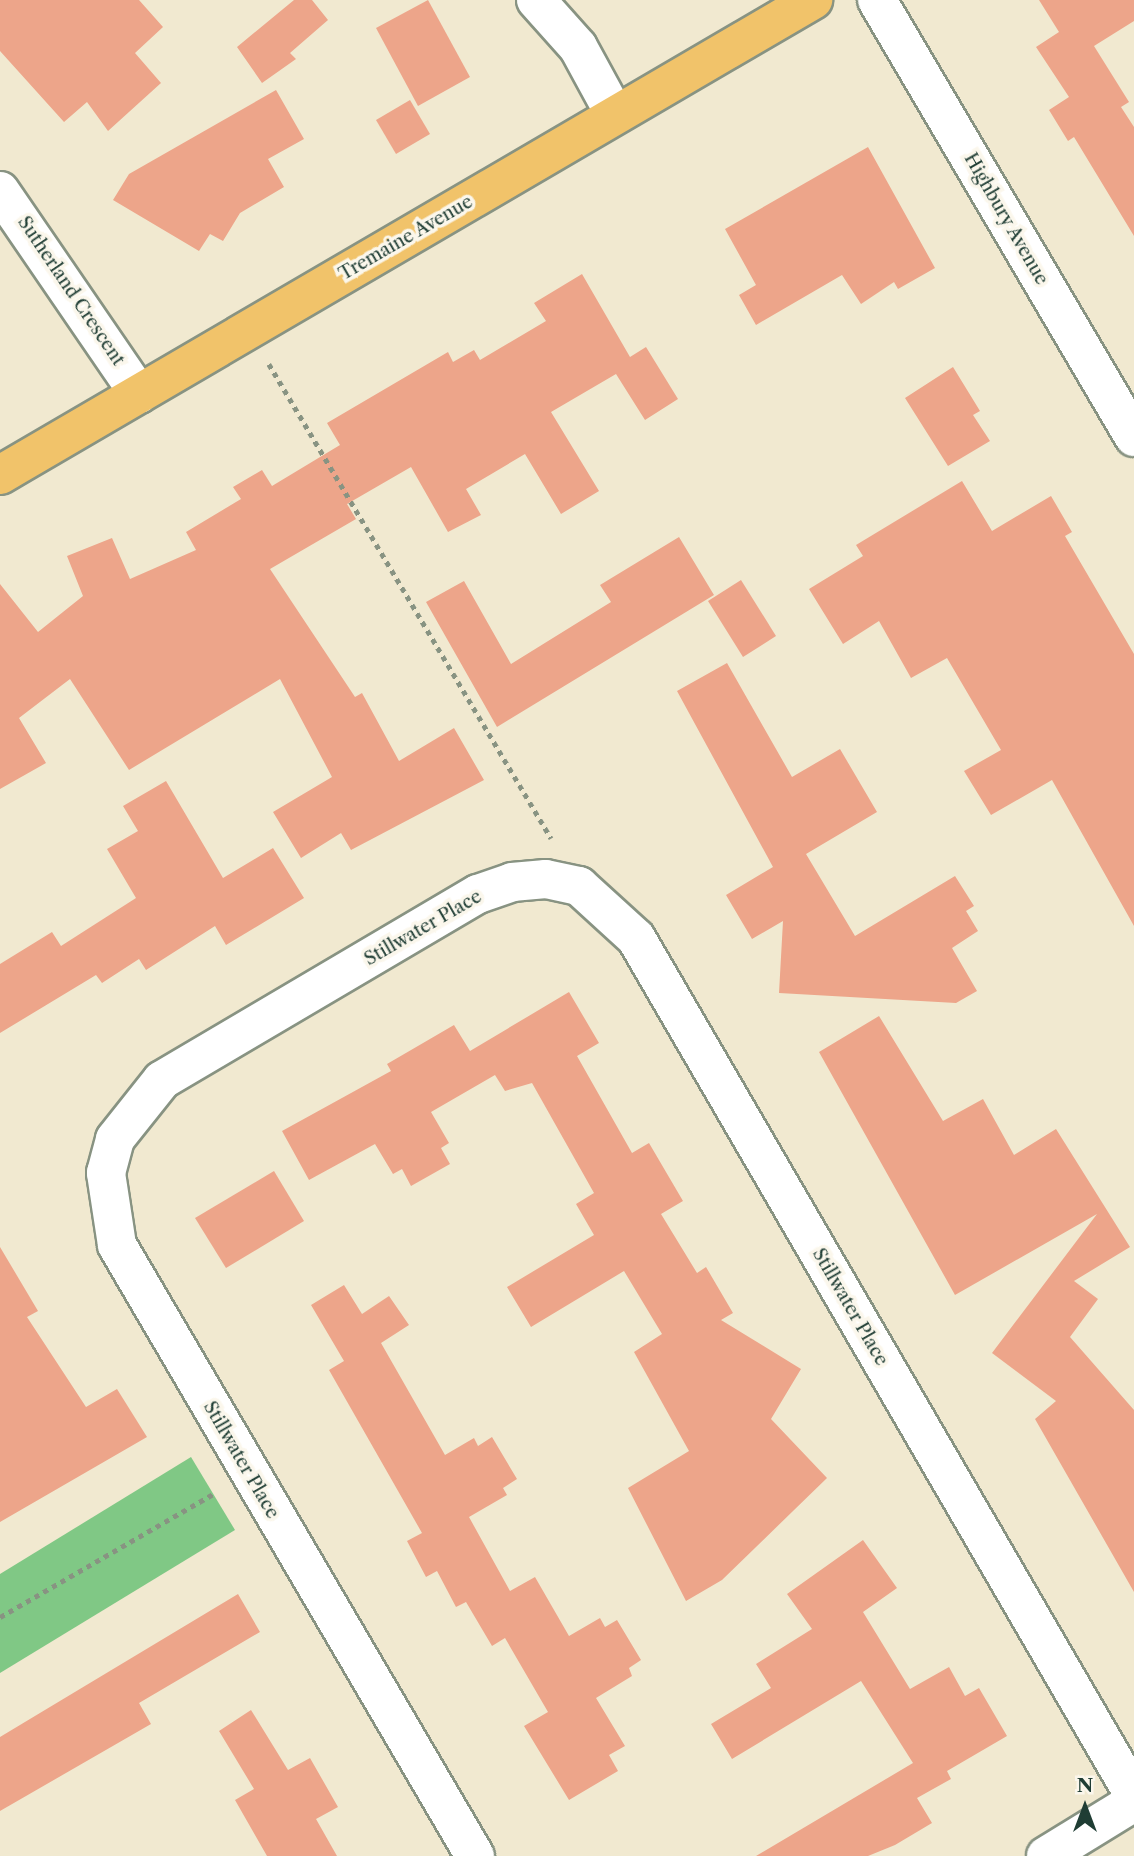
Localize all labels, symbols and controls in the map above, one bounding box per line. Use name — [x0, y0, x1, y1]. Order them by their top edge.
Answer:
street label: Highbury Avenue — [959, 149, 1053, 289]
street label: Tremaine Avenue — [335, 191, 477, 285]
street label: Sutherland Crescent — [13, 212, 129, 370]
street label: Stillwater Place — [360, 886, 486, 970]
street label: Stillwater Place — [808, 1244, 892, 1370]
street label: Stillwater Place — [199, 1397, 283, 1523]
north arrow — [1050, 1772, 1120, 1842]
text: N — [1077, 1774, 1093, 1797]

